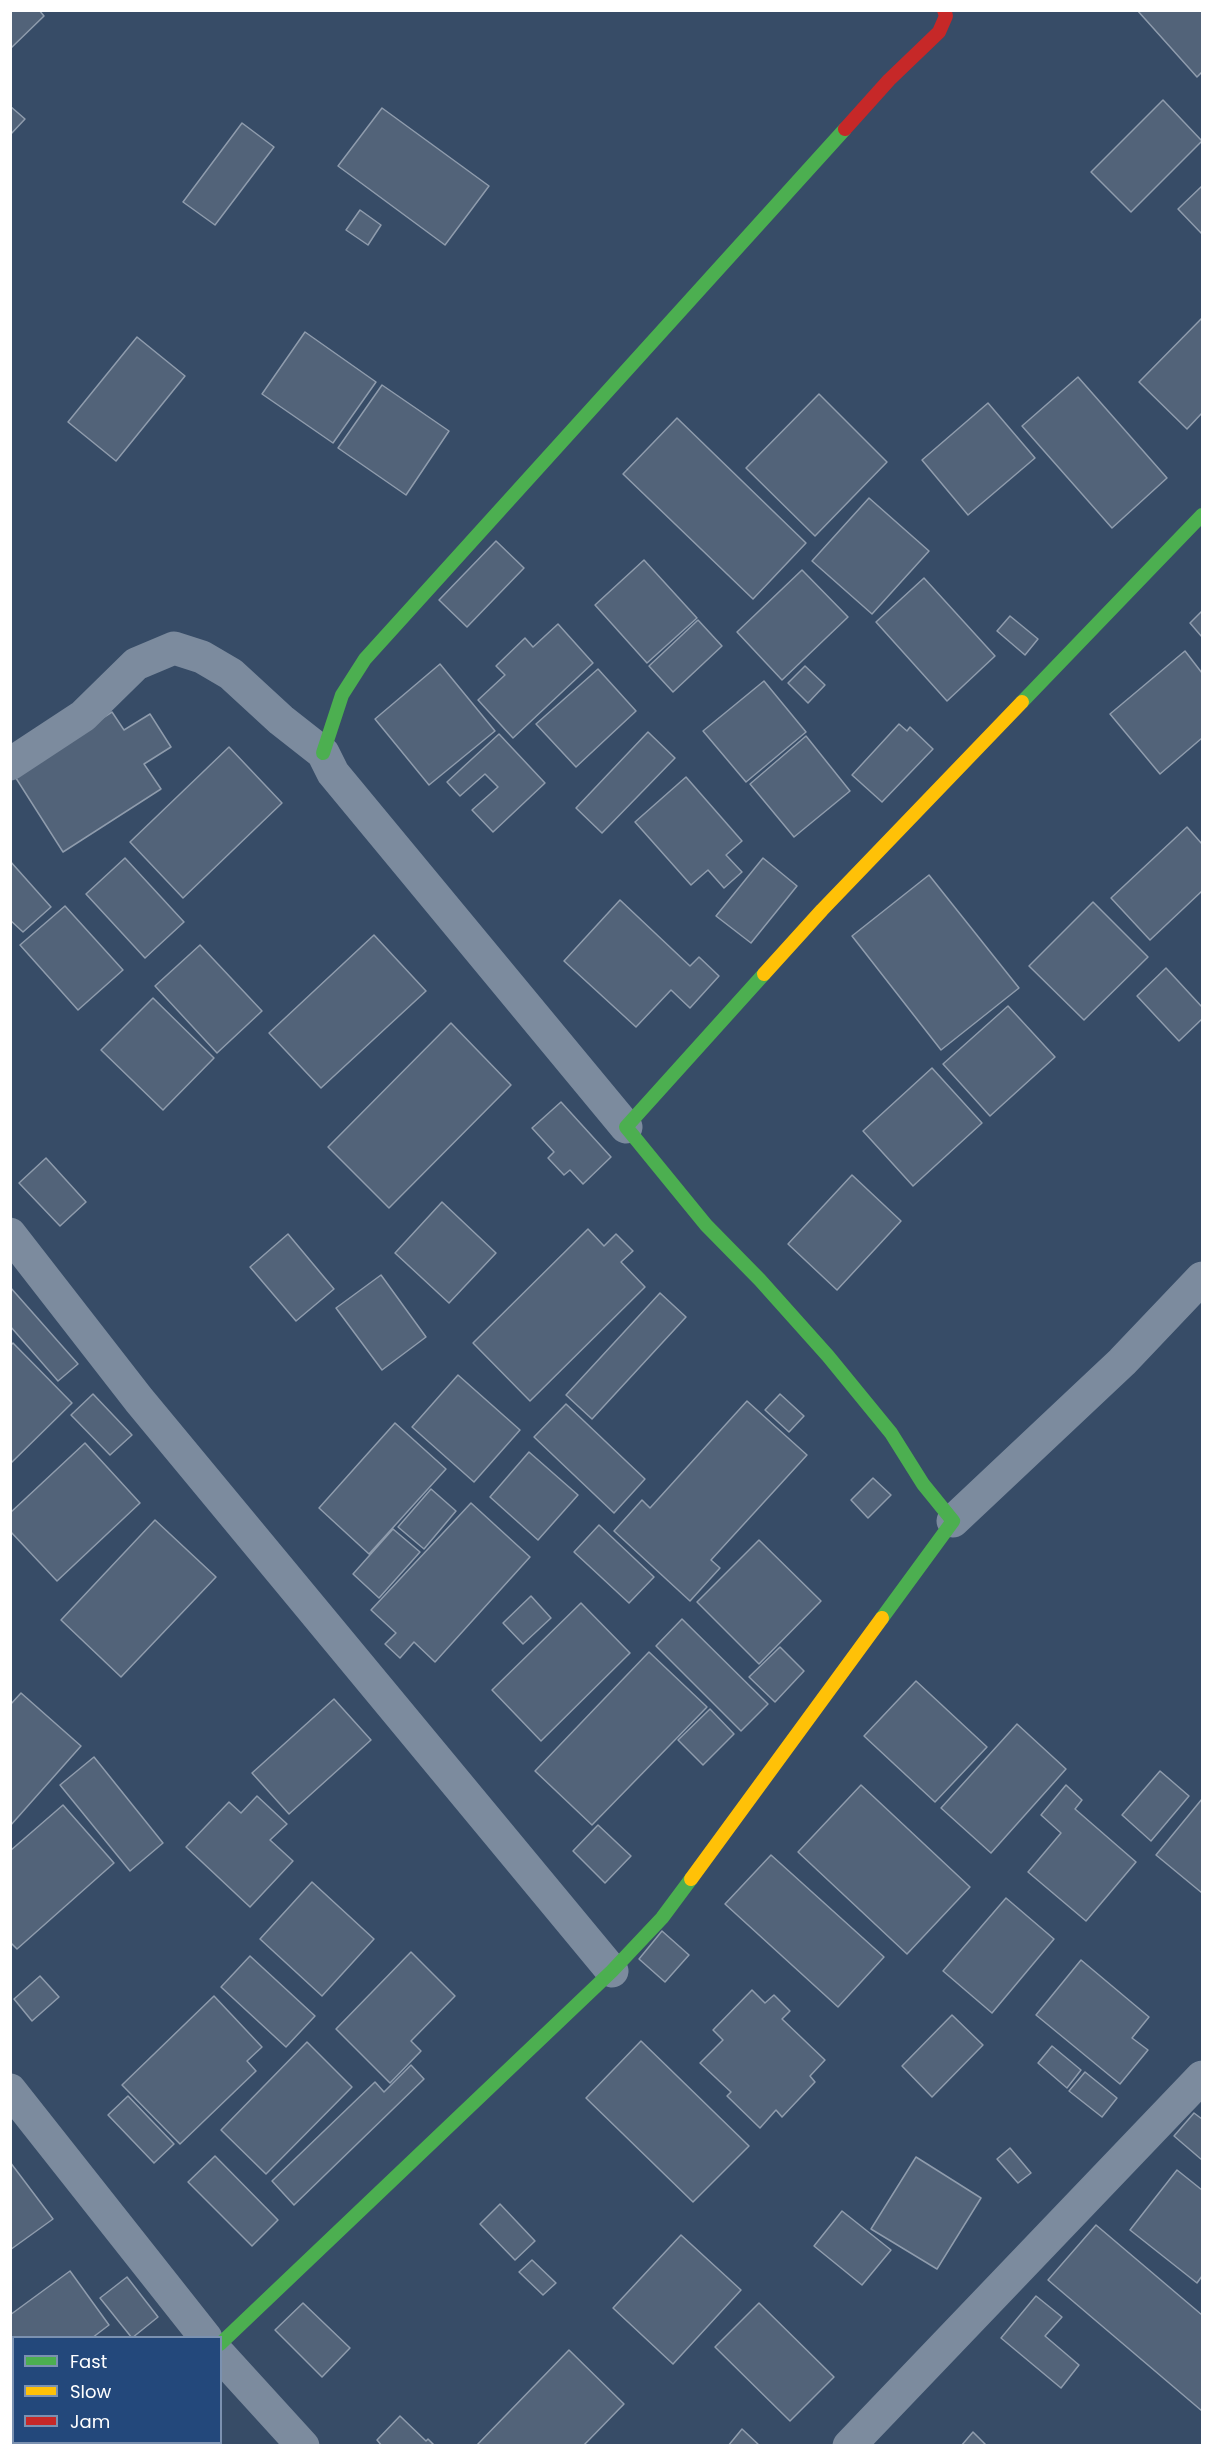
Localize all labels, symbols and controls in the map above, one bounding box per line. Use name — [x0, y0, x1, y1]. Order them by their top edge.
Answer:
legend — [12, 2336, 222, 2444]
text: Fast — [70, 2349, 107, 2374]
text: Slow — [70, 2379, 111, 2404]
text: Jam — [70, 2409, 110, 2434]

